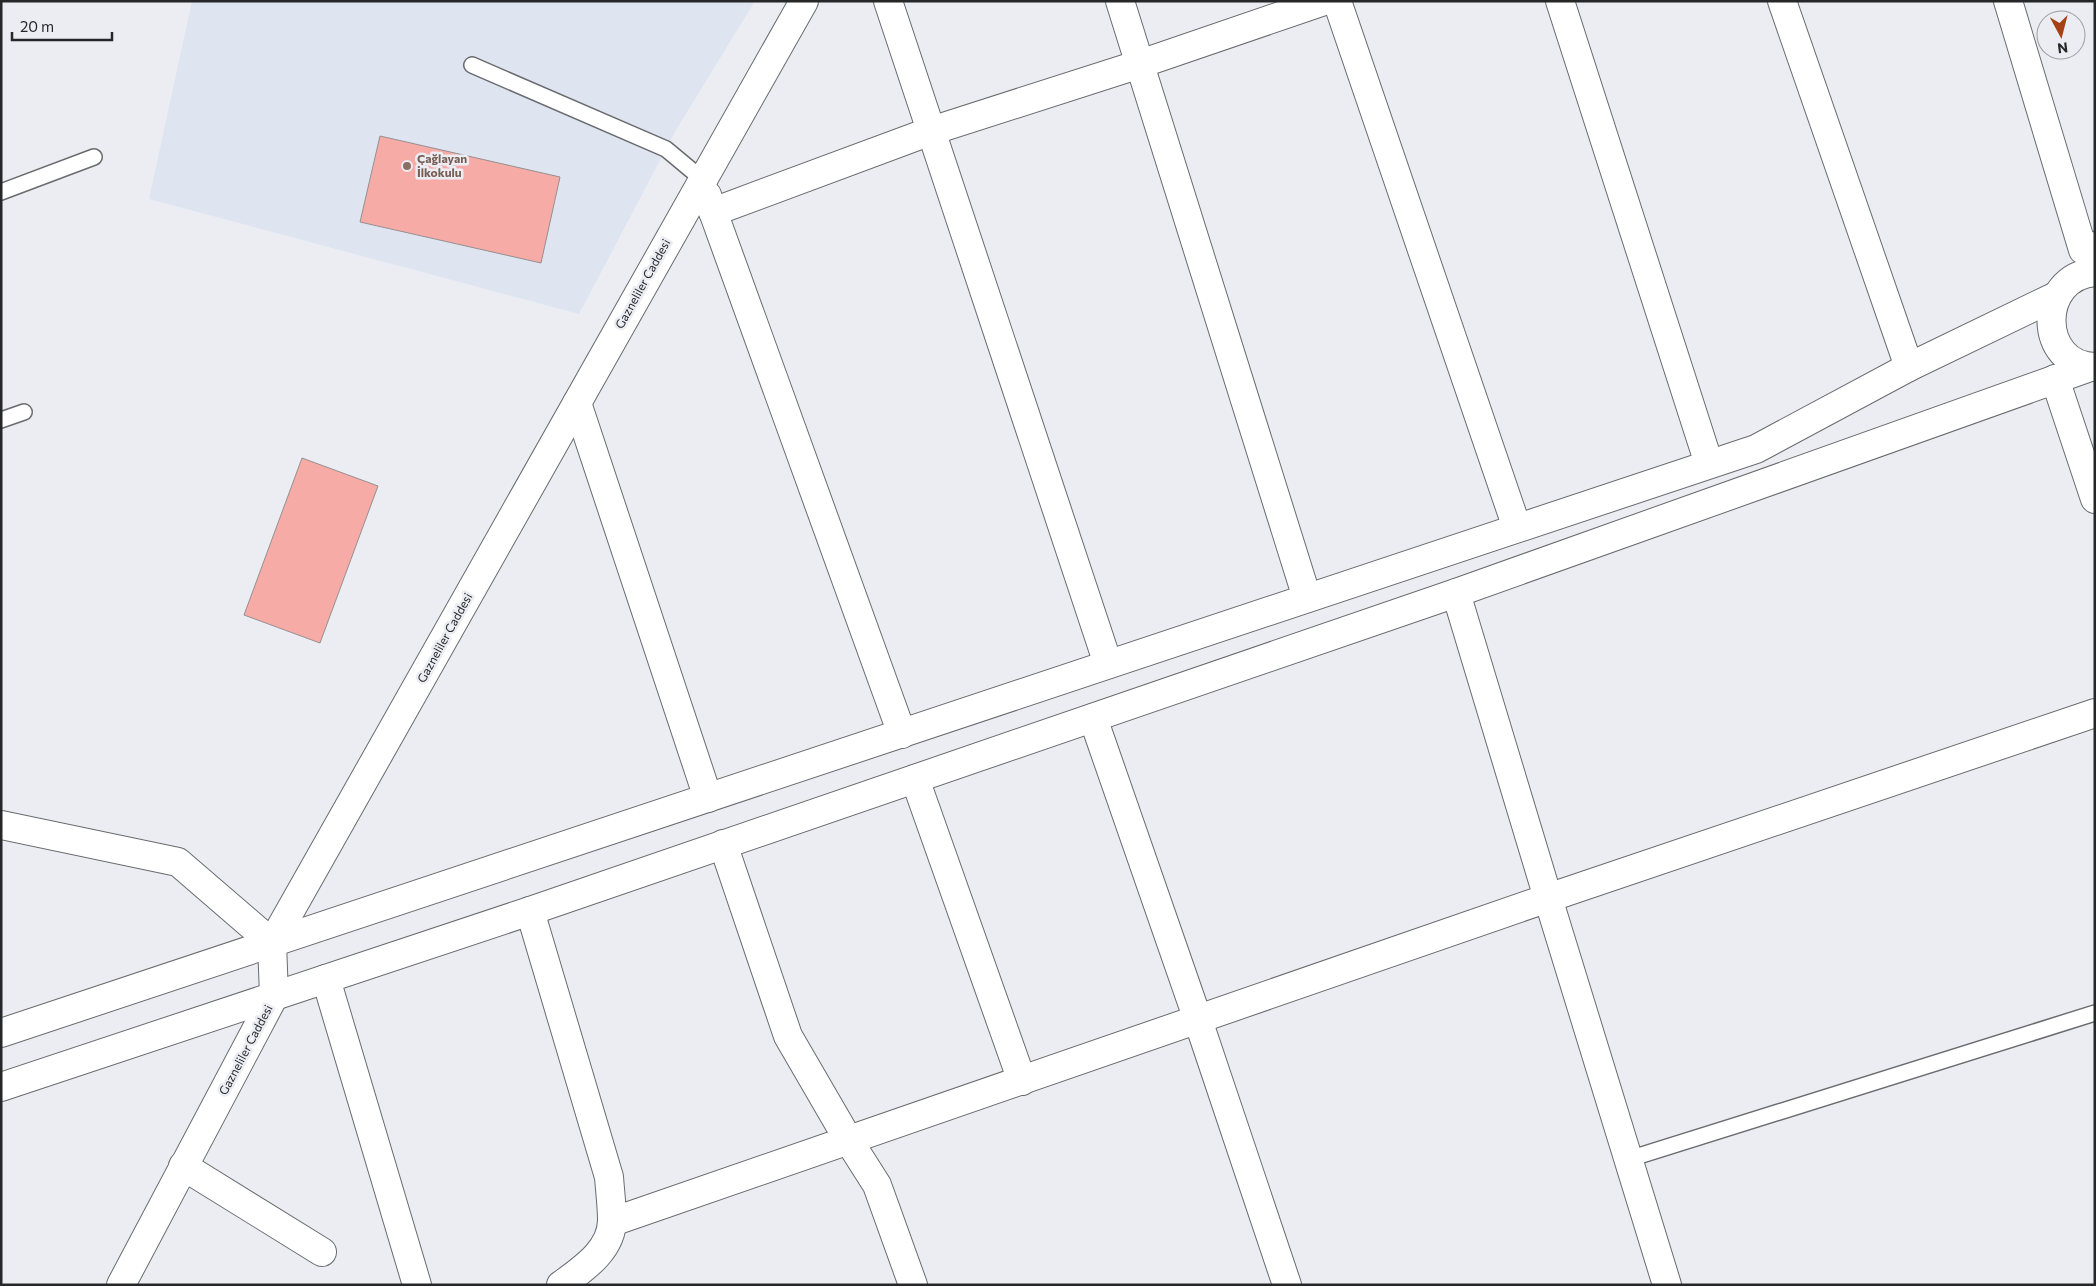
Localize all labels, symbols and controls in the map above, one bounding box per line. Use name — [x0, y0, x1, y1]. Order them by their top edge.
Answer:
scale bar — [12, 10, 112, 42]
north arrow — [2036, 10, 2086, 60]
text: 20 m — [20, 17, 54, 35]
text: N — [2056, 39, 2069, 57]
place label: Çağlayan İlkokulu — [417, 151, 467, 179]
marker: Çağlayan İlkokulu — [401, 160, 413, 172]
street label: Gazneliler Caddesi — [612, 236, 673, 331]
street label: Gazneliler Caddesi — [414, 590, 475, 685]
street label: Gazneliler Caddesi — [215, 1002, 275, 1097]

